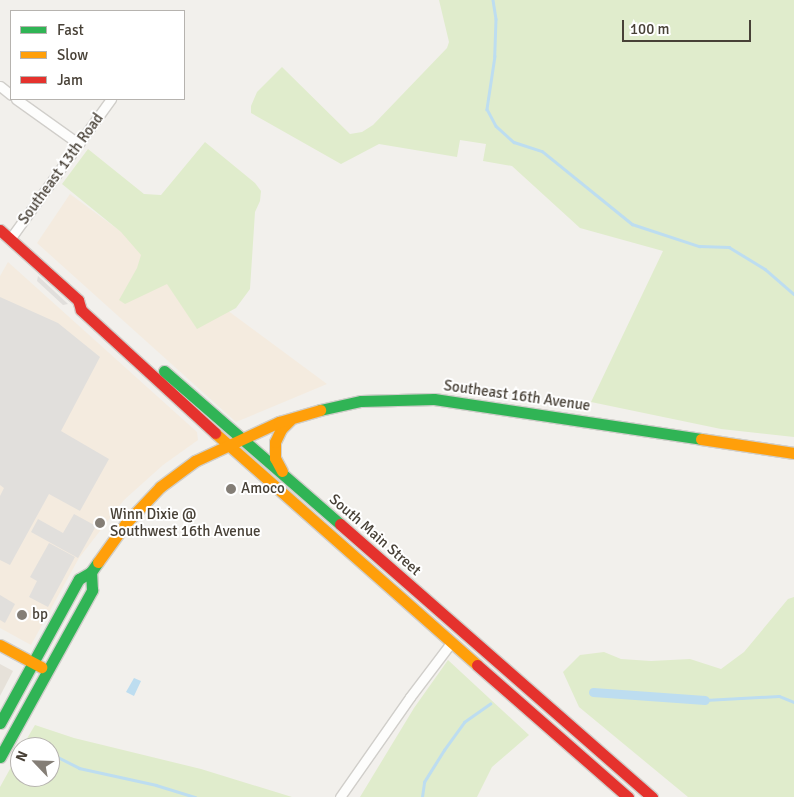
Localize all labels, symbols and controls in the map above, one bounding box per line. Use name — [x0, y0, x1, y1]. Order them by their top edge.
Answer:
legend — [10, 10, 185, 100]
scale bar — [624, 10, 753, 42]
text: 100 m — [630, 20, 670, 38]
text: Fast — [57, 21, 84, 39]
text: Slow — [57, 46, 88, 64]
text: Jam — [57, 71, 83, 89]
street label: Southeast 13th Road — [15, 110, 107, 228]
street label: Southeast 16th Avenue — [443, 377, 591, 415]
place label: Amoco — [241, 480, 285, 498]
marker: Amoco — [225, 483, 237, 495]
street label: South Main Street — [326, 490, 424, 580]
place label: Winn Dixie @ Southwest 16th Avenue — [110, 505, 261, 540]
marker: Winn Dixie @ Southwest 16th Avenue — [94, 517, 106, 529]
place label: bp — [32, 606, 48, 624]
marker: bp — [16, 609, 28, 621]
north arrow — [10, 737, 60, 787]
text: N — [12, 748, 32, 764]

